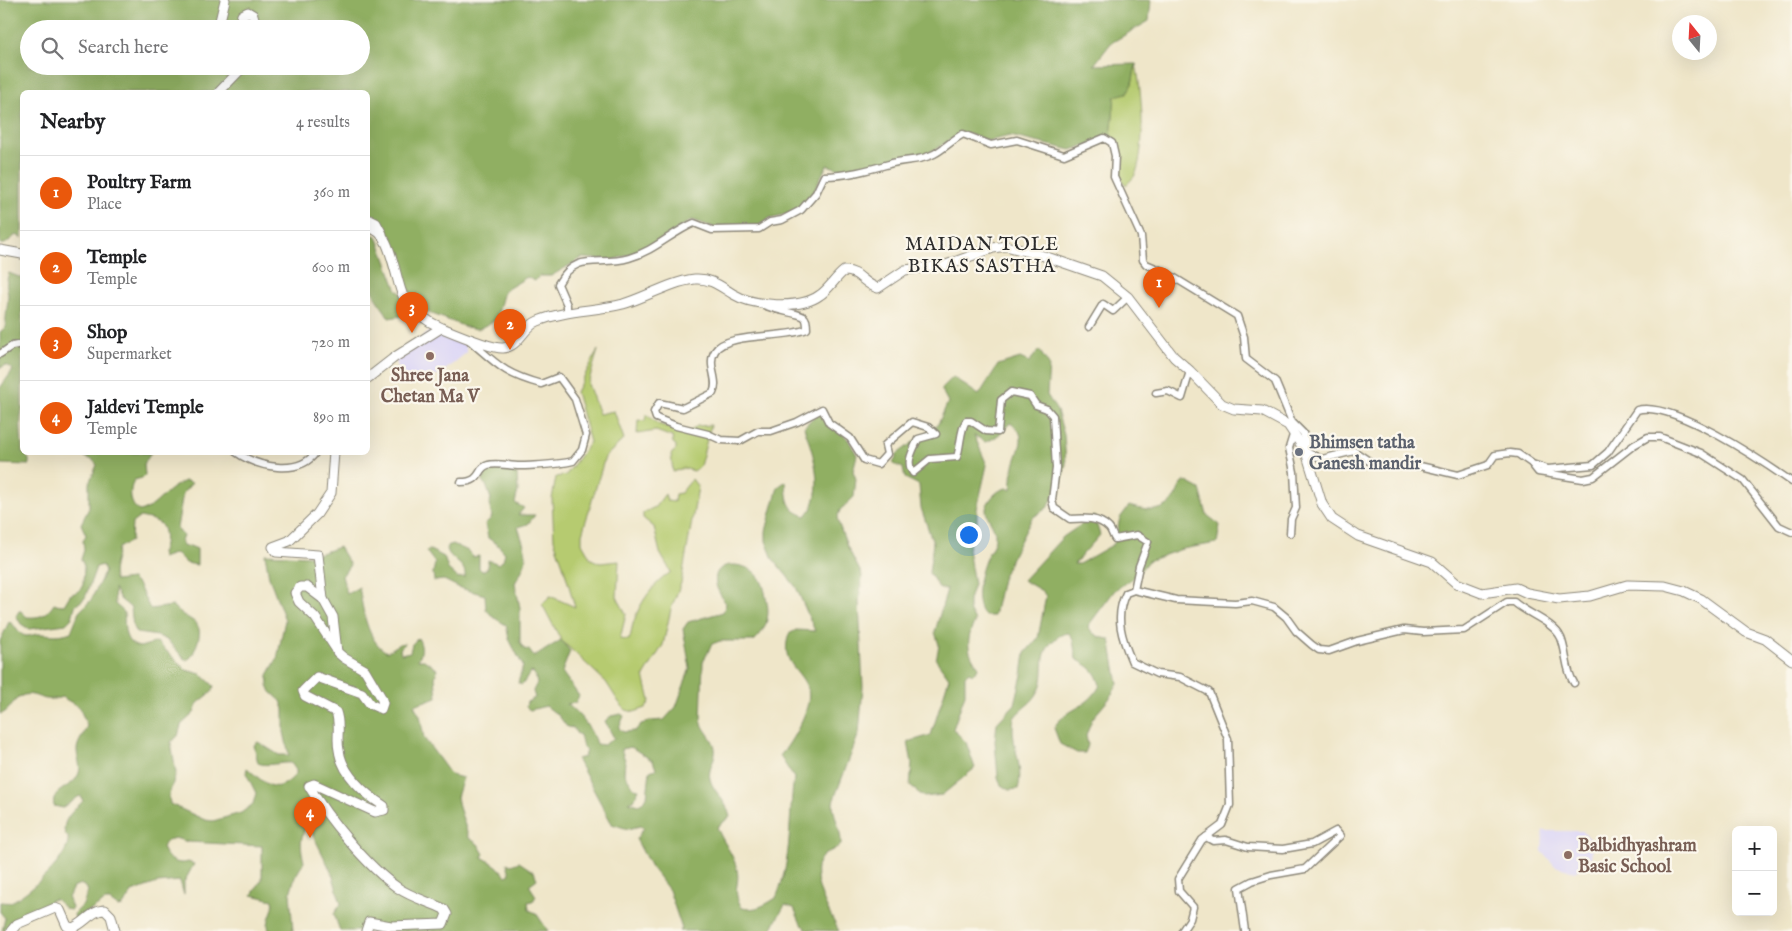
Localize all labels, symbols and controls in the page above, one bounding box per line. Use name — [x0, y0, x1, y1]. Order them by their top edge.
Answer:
north arrow — [1672, 15, 1717, 60]
search box — [20, 20, 370, 75]
icon: search — [38, 34, 66, 62]
text: Search here — [78, 36, 169, 60]
text: Nearby — [40, 109, 105, 136]
text: 4 results — [296, 113, 350, 133]
text: Poultry Farm — [87, 171, 191, 195]
text: 1 — [53, 183, 59, 203]
text: 360 m — [314, 183, 350, 203]
text: Place — [87, 195, 122, 215]
district label: MAIDAN TOLE BIKAS SASTHA — [905, 233, 1059, 279]
text: Temple — [87, 246, 147, 270]
text: 2 — [52, 258, 60, 278]
text: 600 m — [312, 258, 350, 278]
pin: 1 — [1143, 267, 1175, 308]
text: Temple — [87, 270, 137, 290]
pin: 3 — [396, 292, 428, 333]
pin: 2 — [494, 309, 526, 350]
text: Shop — [87, 321, 127, 345]
text: 3 — [53, 333, 59, 353]
text: 720 m — [311, 333, 350, 353]
text: Supermarket — [87, 345, 172, 365]
marker: Shree Jana Chetan Ma V — [424, 350, 436, 362]
place label: Shree Jana Chetan Ma V — [381, 365, 480, 409]
text: Jaldevi Temple — [87, 396, 204, 420]
text: 4 — [52, 408, 60, 428]
text: 890 m — [313, 408, 350, 428]
text: Temple — [87, 420, 137, 440]
place label: Bhimsen tatha Ganesh mandir — [1309, 432, 1421, 476]
marker: Bhimsen tatha Ganesh mandir — [1293, 446, 1305, 458]
your location — [956, 522, 982, 548]
pin: 4 — [294, 797, 326, 838]
map controls — [1732, 826, 1777, 916]
button: + — [1732, 826, 1777, 871]
place label: Balbidhyashram Basic School — [1578, 835, 1697, 879]
marker: Balbidhyashram Basic School — [1562, 849, 1574, 861]
button: − — [1732, 871, 1777, 916]

